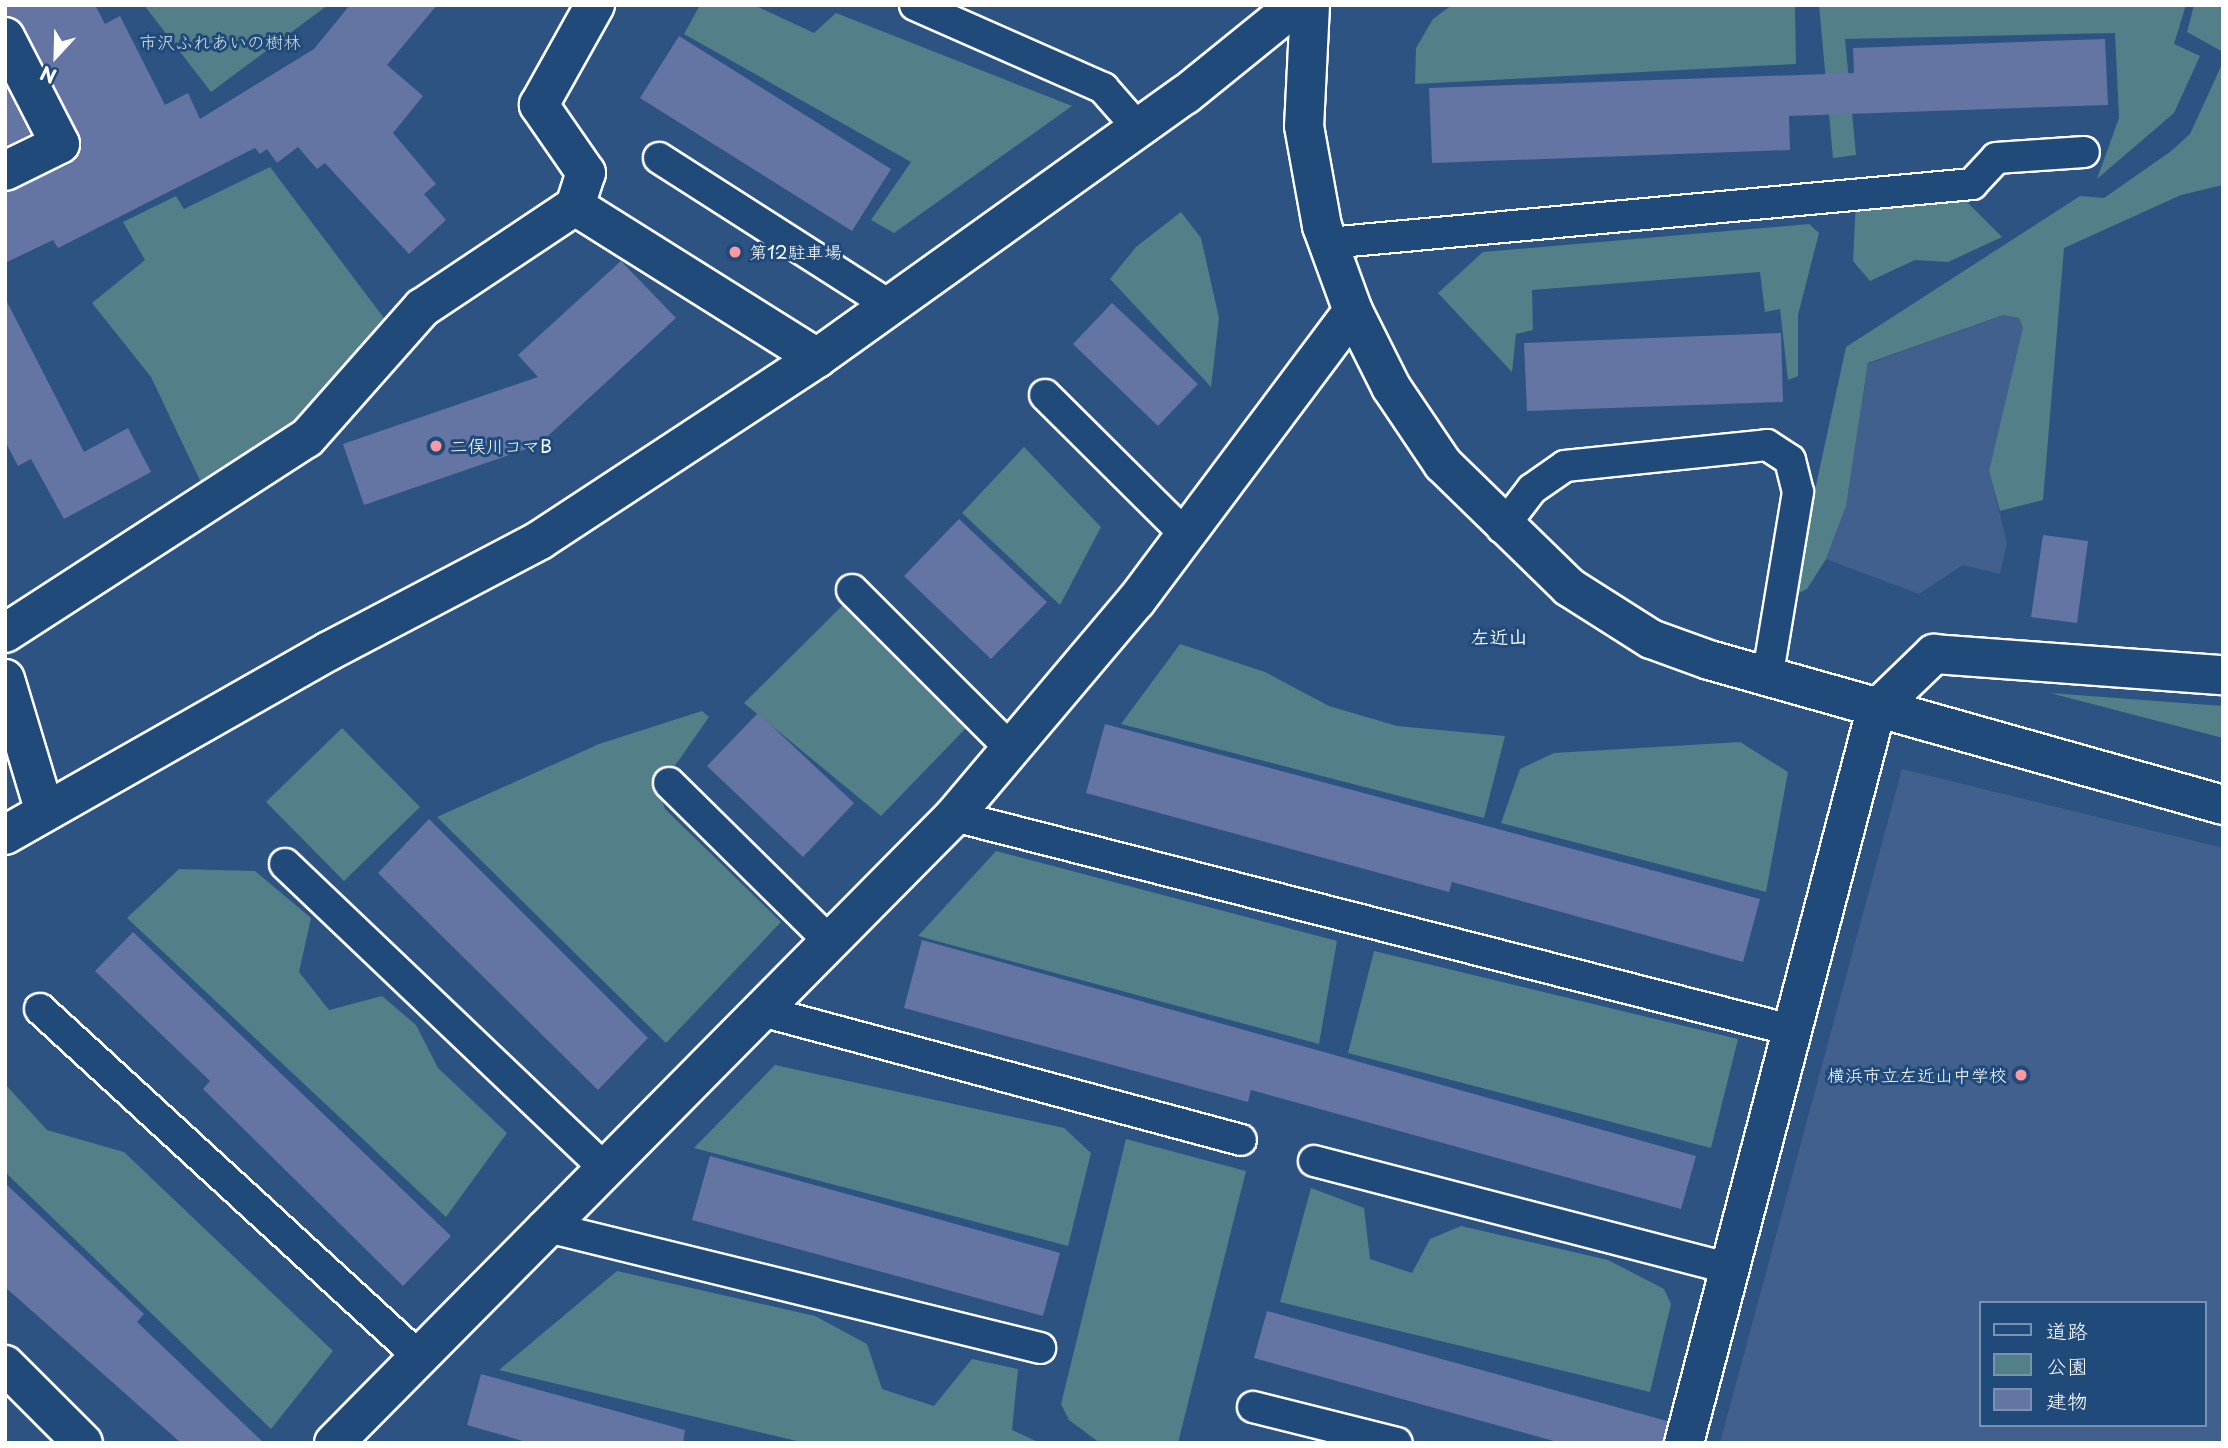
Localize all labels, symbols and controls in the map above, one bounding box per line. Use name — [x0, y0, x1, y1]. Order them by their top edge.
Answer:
north arrow — [21, 21, 91, 91]
park label: 市沢ふれあいの樹林 — [139, 31, 301, 53]
text: N — [36, 60, 60, 91]
place label: 第12駐車場 — [749, 241, 842, 263]
marker: 第12駐車場 — [727, 244, 743, 260]
place label: 二俣川コマB — [450, 435, 552, 457]
marker: 二俣川コマB — [428, 438, 444, 454]
district label: 左近山 — [1471, 626, 1527, 648]
place label: 横浜市立左近山中学校 — [1827, 1064, 2007, 1086]
marker: 横浜市立左近山中学校 — [2013, 1067, 2029, 1083]
legend — [1980, 1301, 2207, 1427]
text: 道路 — [2046, 1314, 2088, 1346]
text: 公園 — [2046, 1349, 2088, 1381]
text: 建物 — [2046, 1384, 2088, 1416]

